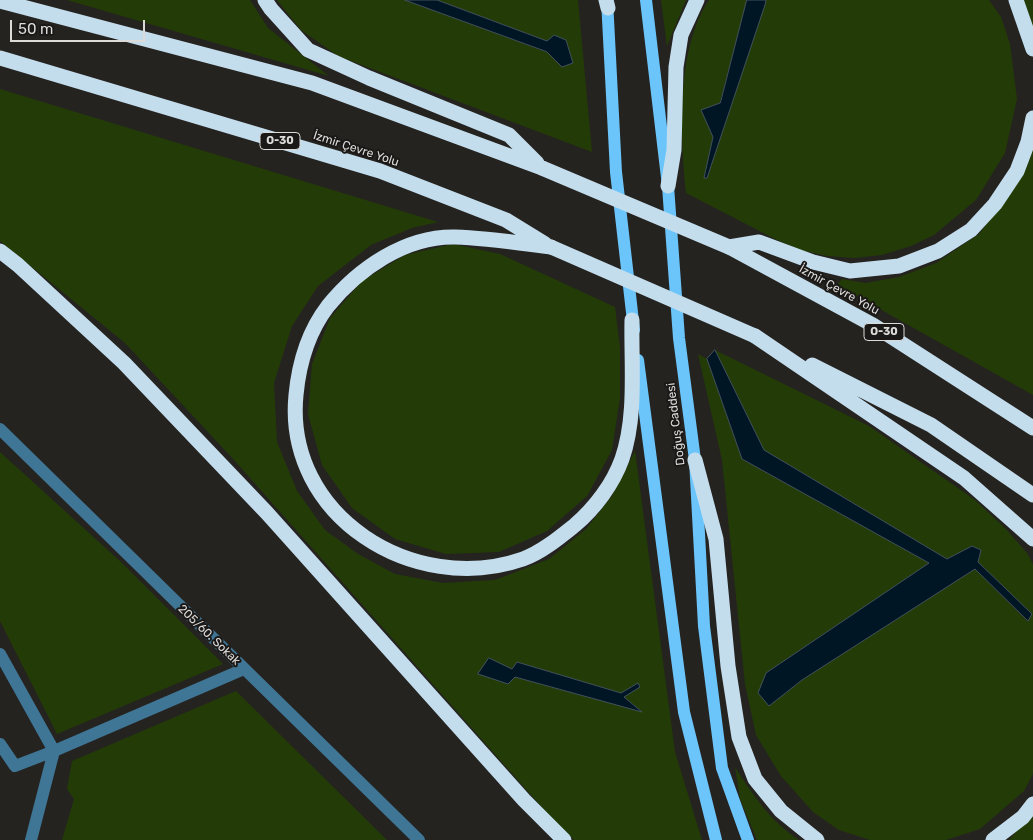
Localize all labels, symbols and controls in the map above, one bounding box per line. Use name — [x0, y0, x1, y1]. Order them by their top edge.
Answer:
scale bar — [12, 10, 148, 42]
text: 50 m — [18, 20, 53, 38]
street label: İzmir Çevre Yolu — [311, 128, 401, 170]
road number: O-30 — [260, 132, 300, 150]
street label: İzmir Çevre Yolu — [796, 262, 882, 318]
road number: O-30 — [864, 324, 904, 341]
street label: Doğuş Caddesi — [664, 382, 688, 466]
street label: 205/60. Sokak — [175, 602, 243, 668]

